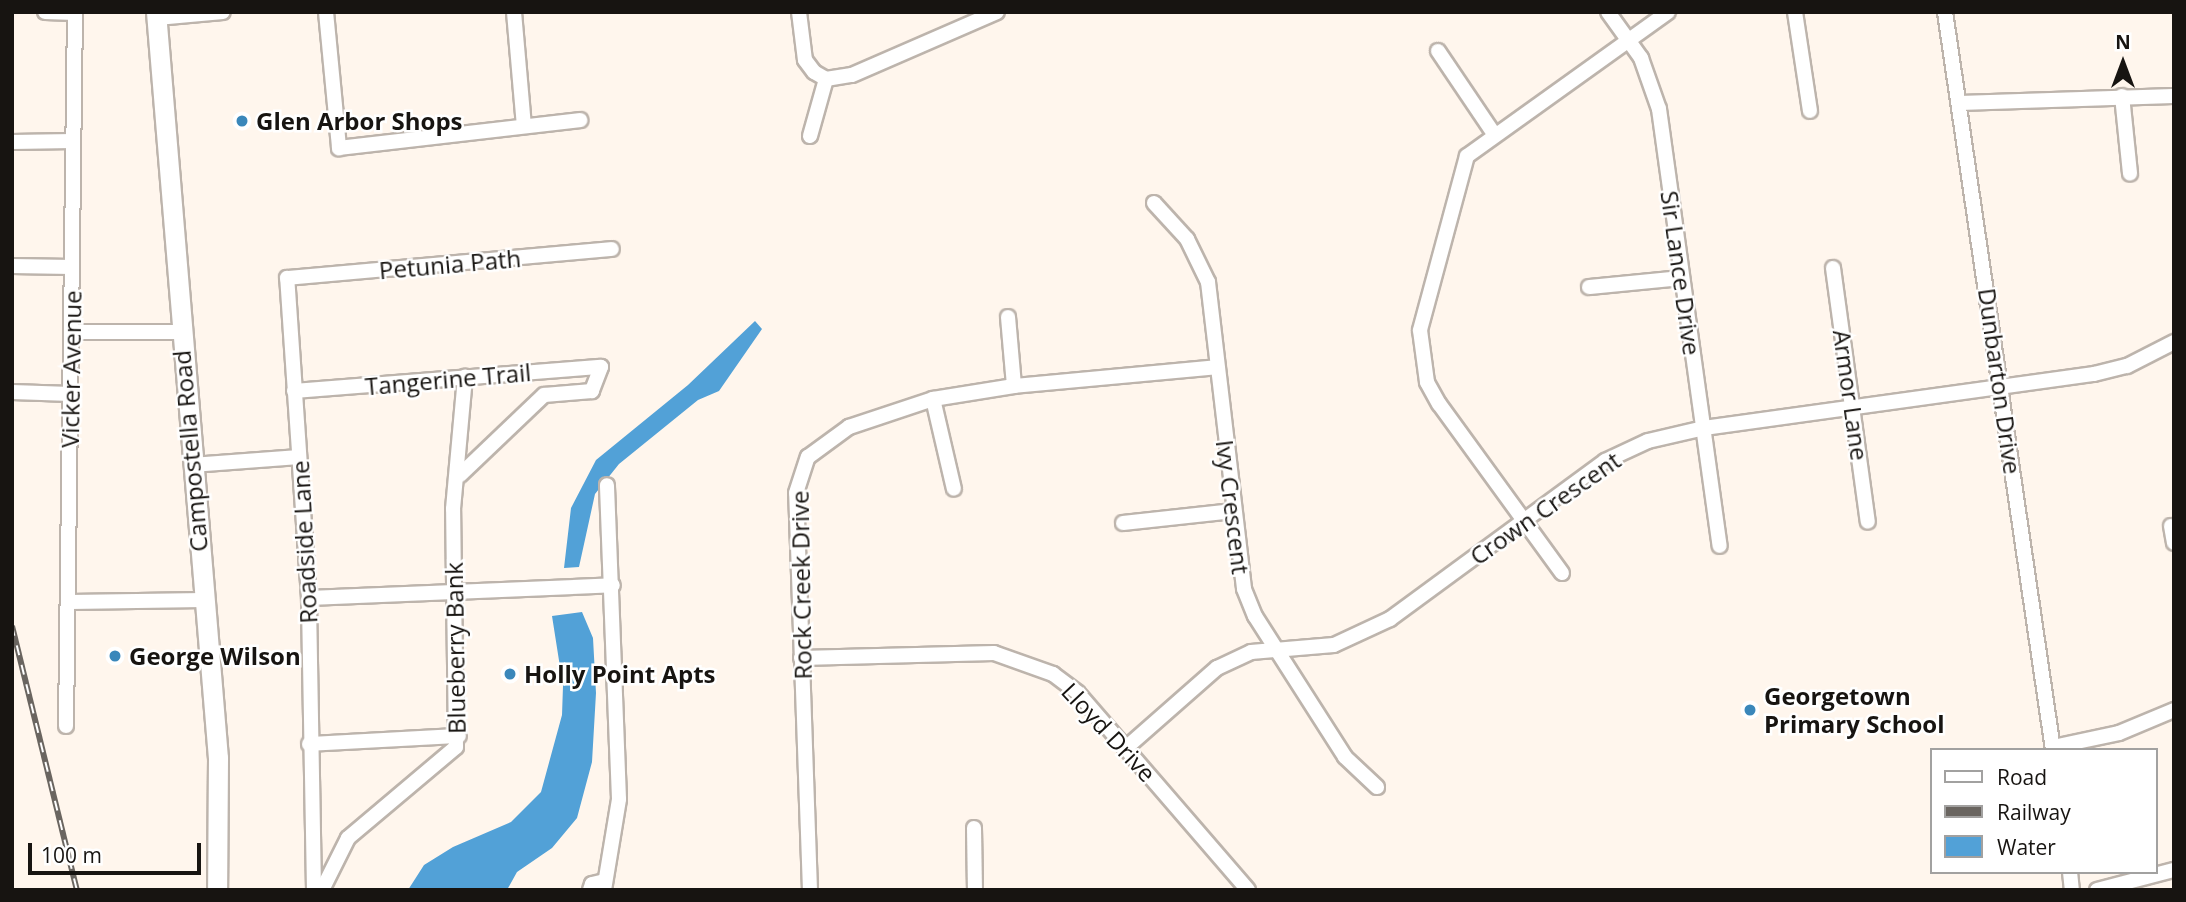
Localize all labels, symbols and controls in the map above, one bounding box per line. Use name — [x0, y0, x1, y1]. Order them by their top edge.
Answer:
north arrow — [2088, 28, 2158, 98]
text: N — [2115, 29, 2131, 55]
place label: Glen Arbor Shops — [256, 107, 462, 135]
marker: Glen Arbor Shops — [234, 113, 250, 129]
street label: Sir Lance Drive — [1655, 189, 1707, 357]
street label: Petunia Path — [378, 243, 522, 285]
street label: Dunbarton Drive — [1973, 286, 2027, 476]
street label: Vicker Avenue — [55, 290, 87, 448]
street label: Armor Lane — [1828, 328, 1874, 462]
street label: Campostella Road — [167, 349, 213, 553]
street label: Tangerine Trail — [364, 357, 532, 401]
street label: Ivy Crescent — [1210, 438, 1256, 576]
street label: Crown Crescent — [1464, 445, 1626, 571]
street label: Roadside Lane — [285, 460, 323, 624]
street label: Rock Creek Drive — [785, 490, 817, 680]
street label: Blueberry Bank — [439, 562, 471, 734]
place label: George Wilson — [129, 642, 301, 670]
marker: George Wilson — [107, 648, 123, 664]
place label: Holly Point Apts — [524, 660, 716, 688]
marker: Holly Point Apts — [502, 666, 518, 682]
street label: Lloyd Drive — [1056, 677, 1162, 787]
place label: Georgetown Primary School — [1764, 682, 1945, 738]
marker: Georgetown Primary School — [1742, 702, 1758, 718]
legend — [1930, 748, 2158, 874]
text: Road — [1997, 763, 2047, 791]
text: Railway — [1997, 798, 2071, 826]
scale bar — [32, 828, 205, 872]
text: Water — [1997, 833, 2056, 861]
text: 100 m — [41, 841, 102, 869]

